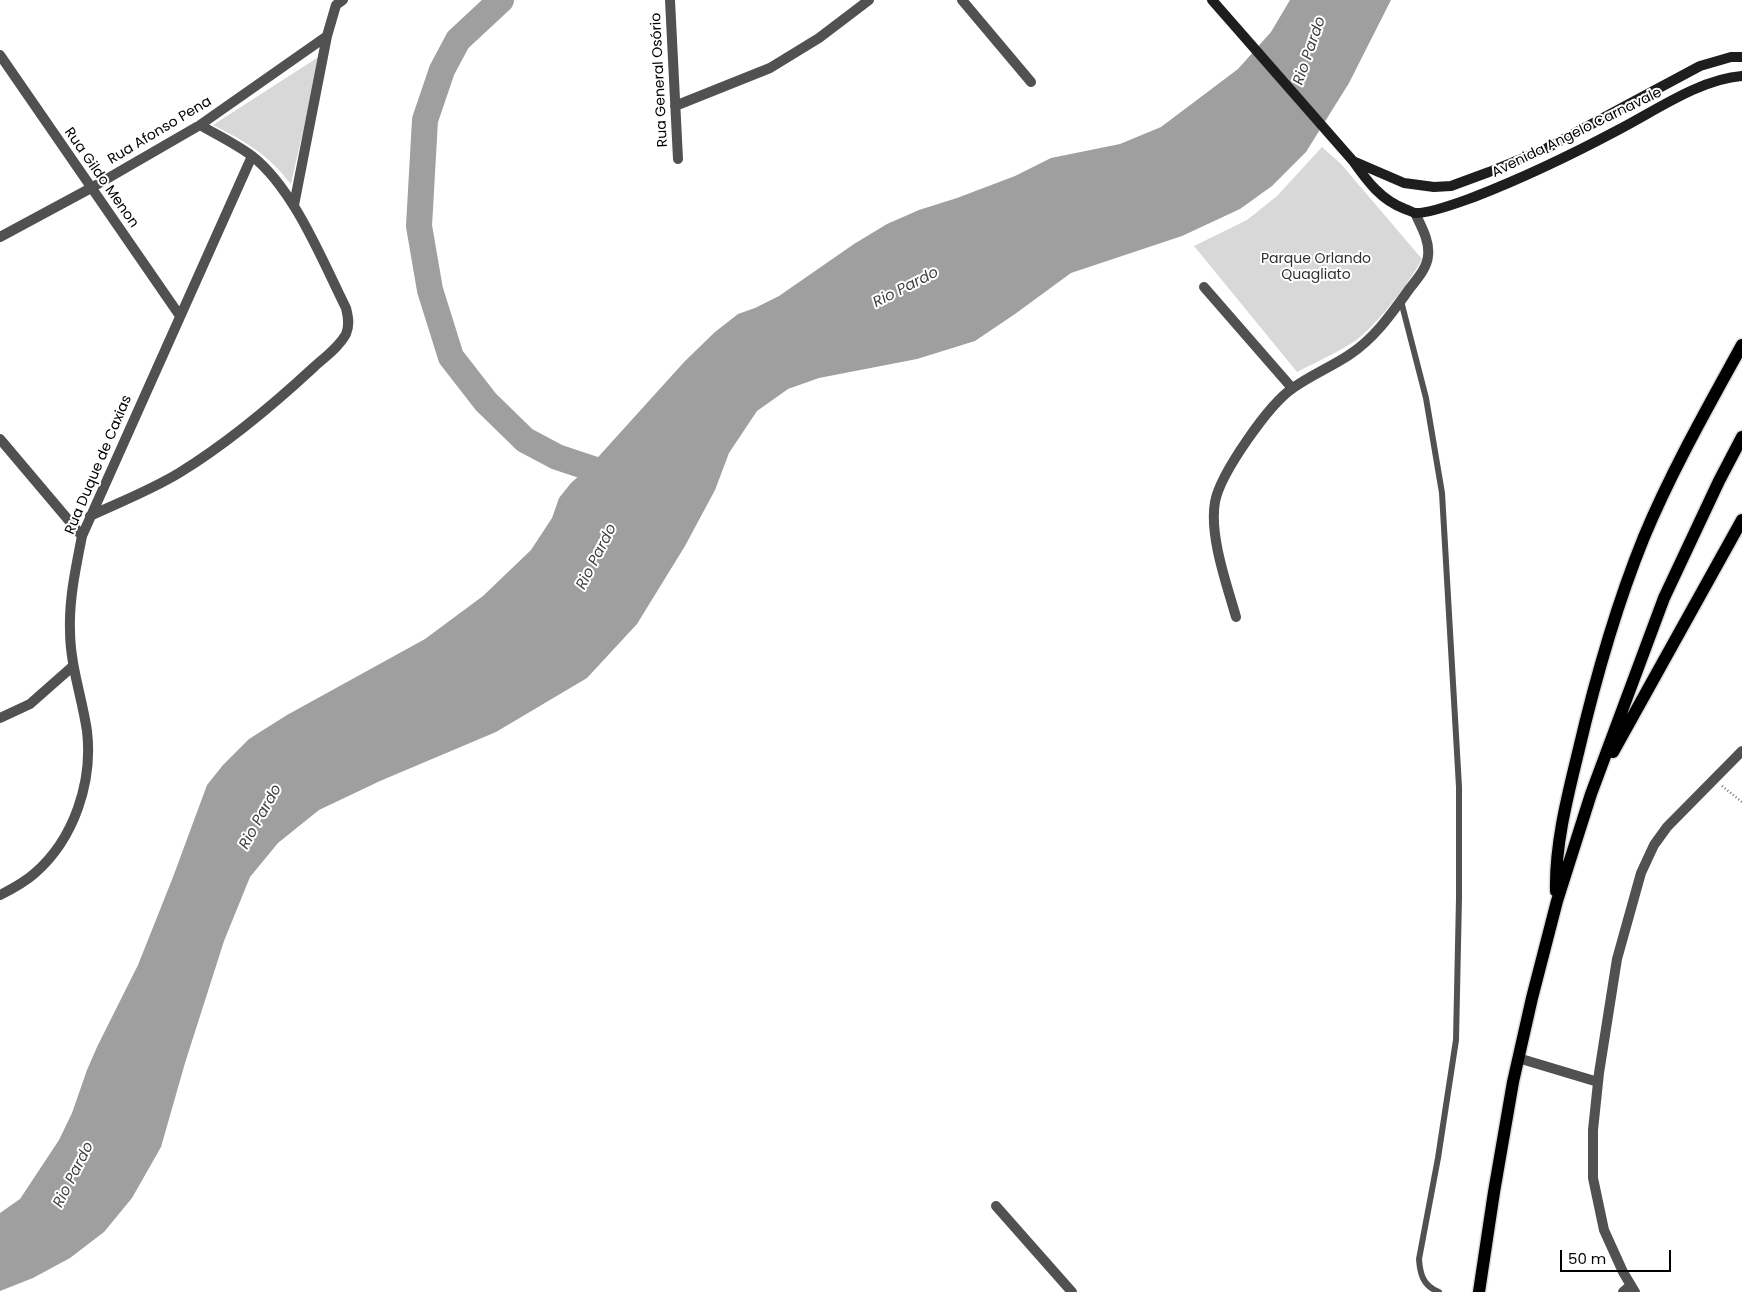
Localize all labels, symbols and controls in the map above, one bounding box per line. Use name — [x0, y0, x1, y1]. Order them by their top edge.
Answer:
street label: Rua General Osório — [648, 12, 672, 148]
water label: Rio Pardo — [1290, 14, 1330, 88]
street label: Avenida Angelo Carnavale — [1489, 84, 1665, 182]
street label: Rua Afonso Pena — [105, 93, 215, 169]
street label: Rua Gildo Menon — [60, 125, 142, 231]
park label: Parque Orlando Quagliato — [1261, 251, 1371, 284]
water label: Rio Pardo — [870, 264, 942, 312]
street label: Rua Duque de Caxias — [62, 393, 136, 537]
water label: Rio Pardo — [573, 521, 621, 593]
water label: Rio Pardo — [236, 782, 286, 852]
water label: Rio Pardo — [50, 1139, 98, 1211]
scale bar — [1562, 1240, 1673, 1272]
text: 50 m — [1568, 1248, 1606, 1269]

